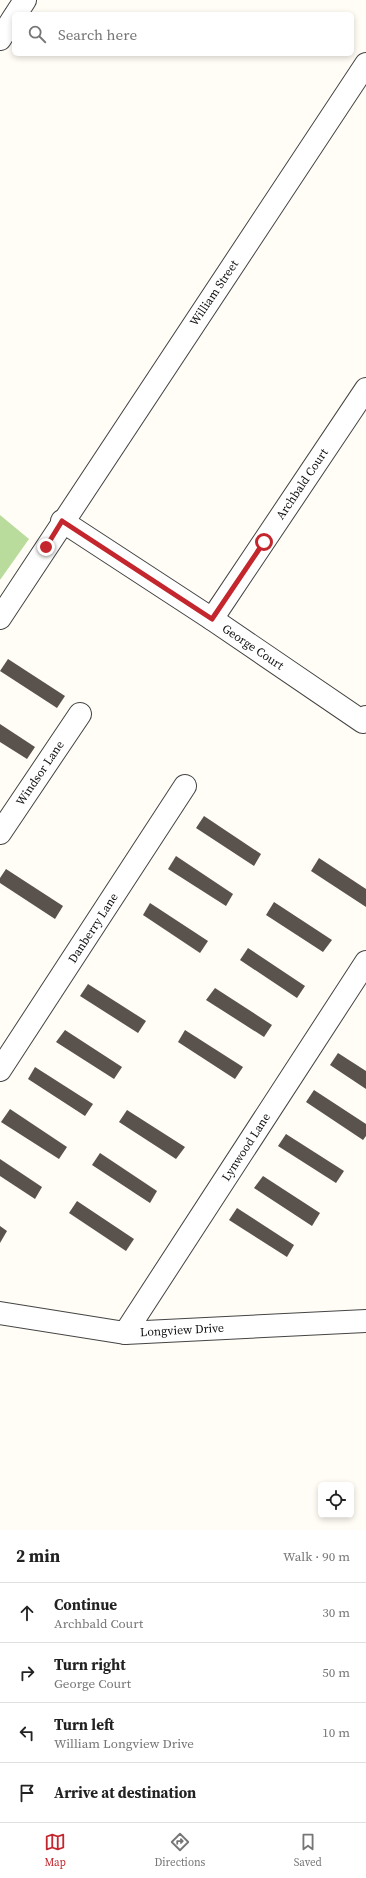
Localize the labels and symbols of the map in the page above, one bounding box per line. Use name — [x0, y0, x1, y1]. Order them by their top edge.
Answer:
street label: William Street — [186, 257, 242, 329]
street label: Archbald Court — [272, 445, 332, 523]
route start — [255, 533, 273, 551]
route end — [37, 538, 55, 556]
street label: George Court — [219, 620, 287, 674]
street label: Windsor Lane — [12, 737, 68, 809]
street label: Danberry Lane — [64, 890, 122, 966]
street label: Lynwood Lane — [218, 1110, 274, 1184]
street label: Longview Drive — [140, 1320, 224, 1340]

